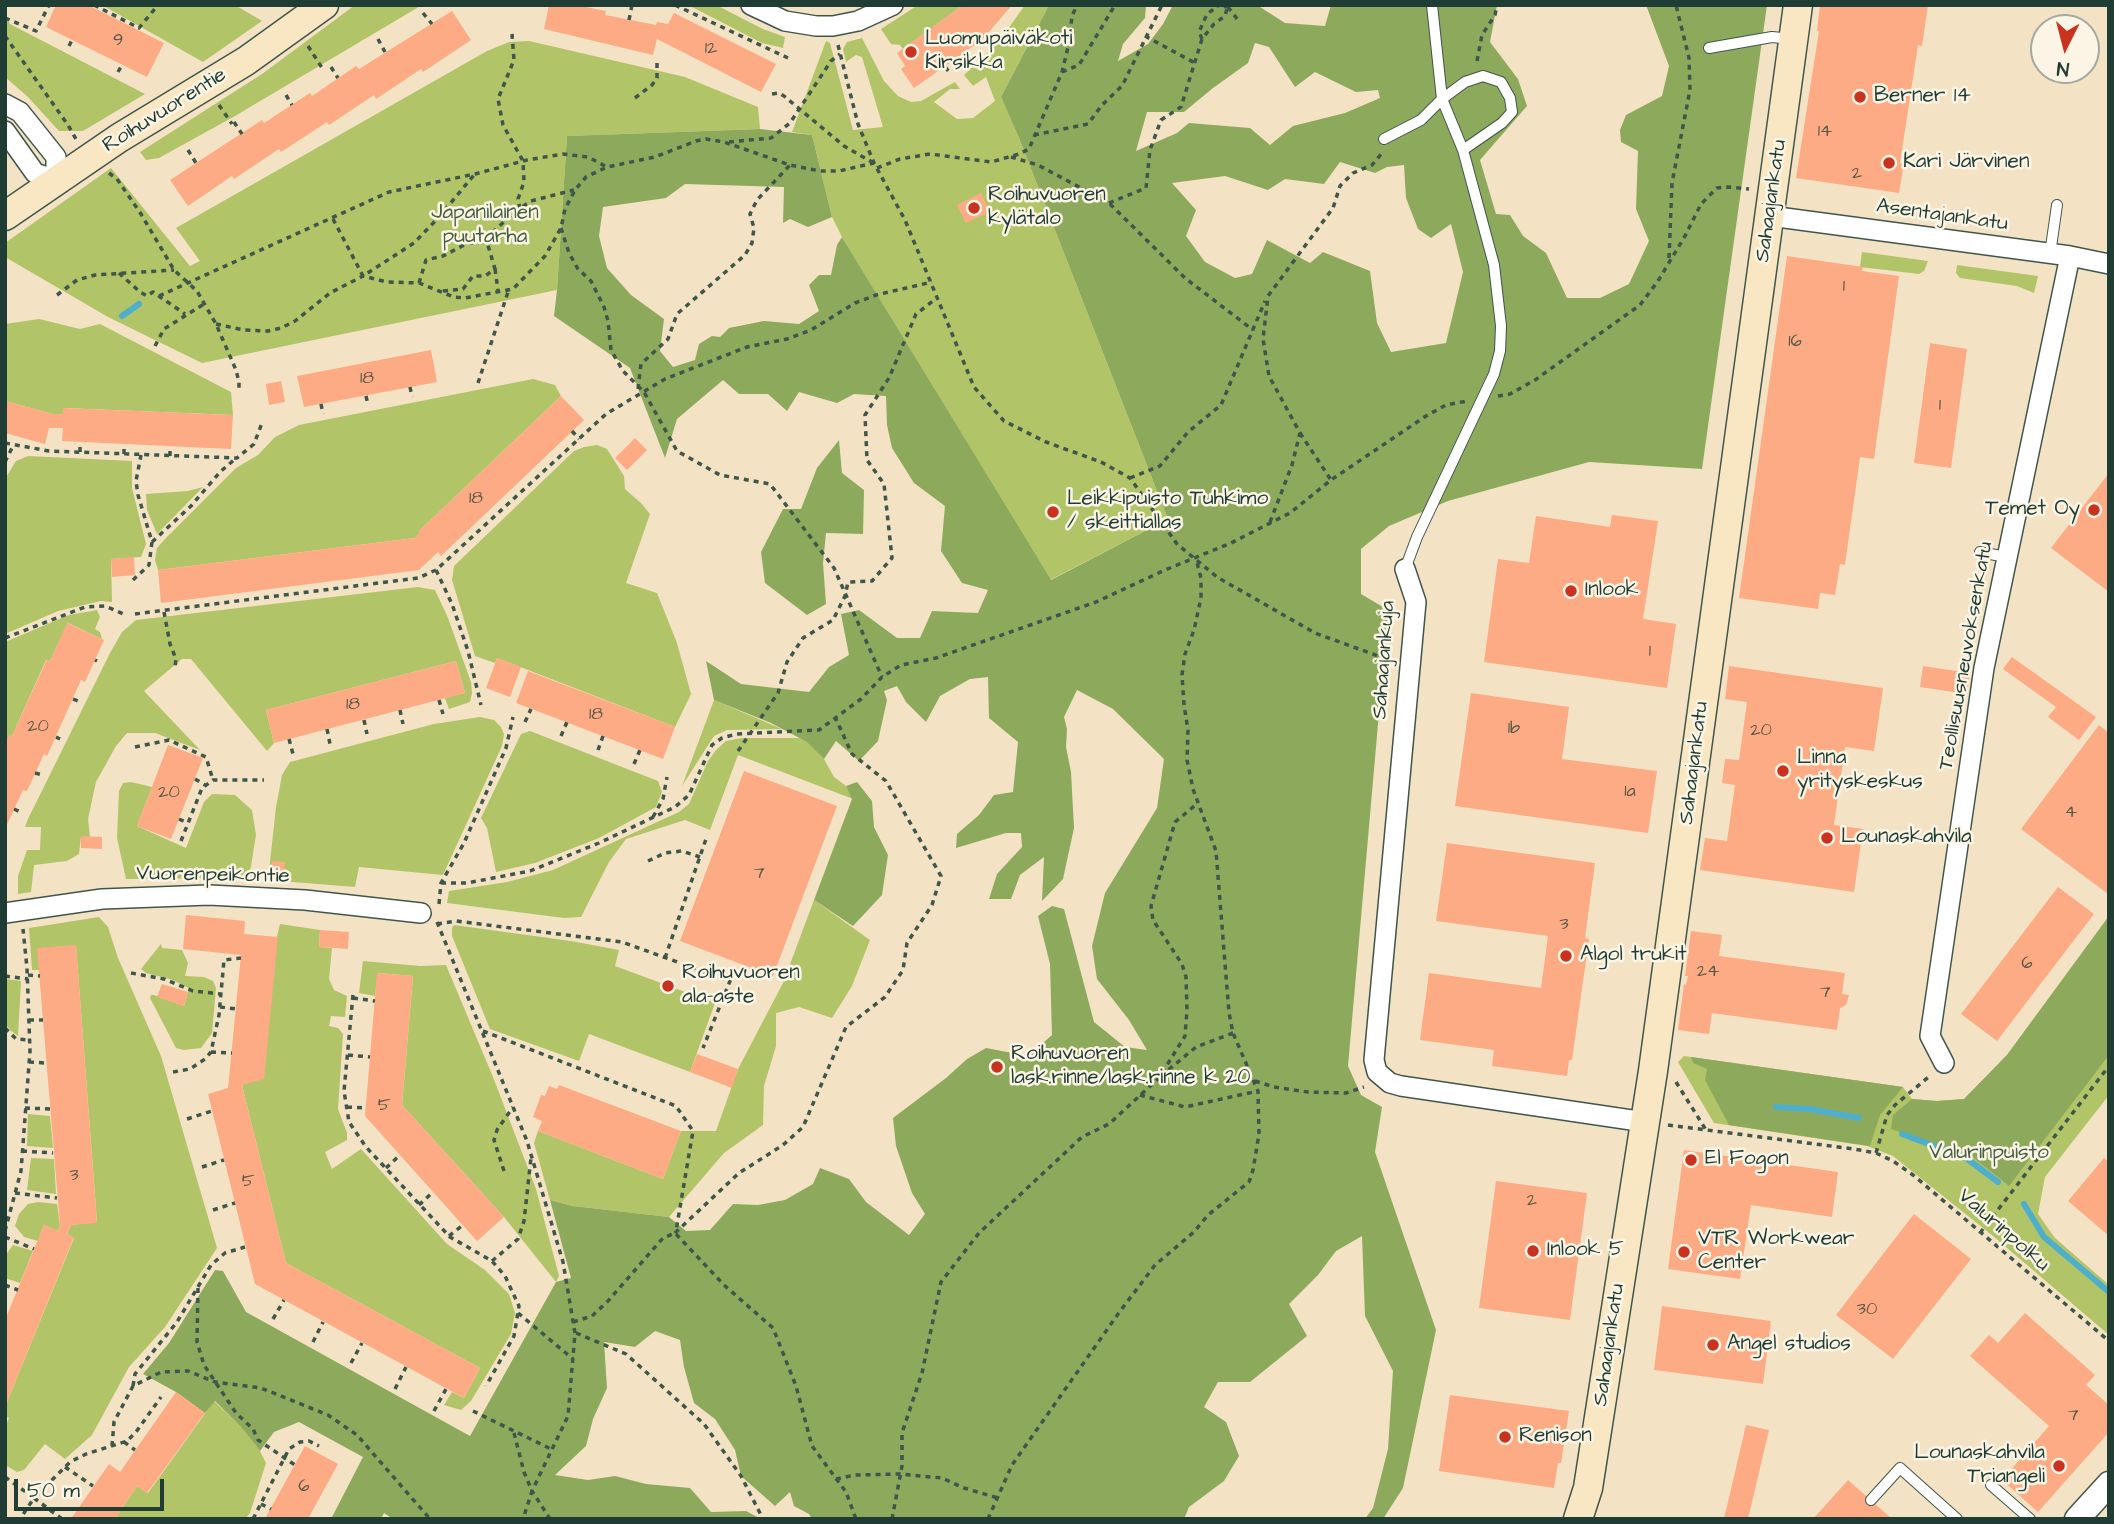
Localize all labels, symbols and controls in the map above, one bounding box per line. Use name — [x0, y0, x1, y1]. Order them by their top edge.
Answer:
north arrow — [2030, 14, 2100, 84]
place label: Luomupäiväkoti Kirsikka — [925, 27, 1073, 77]
house number: 9 — [113, 30, 123, 52]
house number: 12 — [705, 38, 717, 60]
marker: Luomupäiväkoti Kirsikka — [903, 44, 919, 60]
text: N — [2056, 54, 2070, 82]
street label: Roihuvuorentie — [99, 63, 231, 159]
place label: Berner 14 — [1874, 84, 1971, 110]
marker: Berner 14 — [1852, 89, 1868, 105]
house number: 14 — [1818, 121, 1832, 143]
street label: Sahaajankatu — [1751, 138, 1793, 264]
place label: Kari Järvinen — [1903, 150, 2029, 176]
marker: Kari Järvinen — [1881, 155, 1897, 171]
house number: 2 — [1852, 163, 1862, 185]
place label: Roihuvuoren kylätalo — [988, 183, 1106, 233]
street label: Asentajankatu — [1875, 194, 2009, 238]
marker: Roihuvuoren kylätalo — [966, 200, 982, 216]
park label: Japanilainen puutarha — [431, 201, 539, 251]
house number: 1 — [1843, 276, 1845, 298]
house number: 16 — [1788, 331, 1802, 353]
house number: 18 — [360, 368, 374, 390]
house number: 1 — [1939, 395, 1941, 417]
place label: Leikkipuisto Tuhkimo / skeittiallas — [1067, 487, 1268, 537]
house number: 18 — [469, 488, 483, 510]
place label: Temet Oy — [1985, 497, 2080, 523]
marker: Temet Oy — [2086, 502, 2102, 518]
marker: Leikkipuisto Tuhkimo / skeittiallas — [1045, 504, 1061, 520]
street label: Teollisuusneuvoksenkatu — [1934, 540, 2000, 772]
place label: Inlook — [1585, 578, 1639, 604]
marker: Inlook — [1563, 583, 1579, 599]
street label: Sahaajankuja — [1368, 600, 1402, 720]
house number: 1 — [1649, 641, 1651, 663]
house number: 18 — [346, 694, 360, 716]
street label: Sahaajankatu — [1675, 700, 1715, 826]
house number: 18 — [589, 704, 603, 726]
house number: 20 — [27, 716, 49, 738]
house number: 1b — [1508, 718, 1520, 740]
house number: 20 — [1750, 720, 1772, 742]
place label: Linna yrityskeskus — [1797, 746, 1923, 796]
marker: Linna yrityskeskus — [1775, 763, 1791, 779]
house number: 1a — [1624, 781, 1636, 803]
house number: 20 — [158, 782, 180, 804]
house number: 4 — [2065, 802, 2077, 824]
place label: Lounaskahvila — [1841, 825, 1972, 851]
marker: Lounaskahvila — [1819, 830, 1835, 846]
street label: Vuorenpeikontie — [136, 862, 290, 890]
house number: 7 — [753, 863, 765, 885]
house number: 3 — [1559, 914, 1569, 936]
place label: Algol trukit — [1580, 943, 1686, 969]
marker: Algol trukit — [1558, 948, 1574, 964]
house number: 6 — [2021, 953, 2033, 975]
place label: Roihuvuoren ala-aste — [682, 961, 800, 1011]
house number: 24 — [1697, 961, 1719, 983]
marker: Roihuvuoren ala-aste — [660, 978, 676, 994]
house number: 7 — [1819, 982, 1831, 1004]
place label: Roihuvuoren lask.rinne/lask.rinne k 20 — [1011, 1042, 1251, 1092]
marker: Roihuvuoren lask.rinne/lask.rinne k 20 — [989, 1059, 1005, 1075]
house number: 5 — [378, 1095, 390, 1117]
park label: Valurinpuisto — [1929, 1141, 2049, 1167]
place label: El Fogon — [1705, 1147, 1789, 1173]
marker: El Fogon — [1683, 1152, 1699, 1168]
house number: 3 — [69, 1165, 79, 1187]
house number: 5 — [242, 1171, 254, 1193]
street label: Valurinpolku — [1952, 1184, 2054, 1278]
house number: 2 — [1527, 1190, 1537, 1212]
place label: VTR Workwear Center — [1698, 1227, 1854, 1277]
place label: Inlook 5 — [1547, 1238, 1624, 1264]
marker: Inlook 5 — [1525, 1243, 1541, 1259]
marker: VTR Workwear Center — [1676, 1244, 1692, 1260]
street label: Sahaajankatu — [1589, 1282, 1631, 1408]
house number: 30 — [1857, 1299, 1877, 1321]
place label: Angel studios — [1727, 1332, 1851, 1358]
marker: Angel studios — [1705, 1337, 1721, 1353]
house number: 7 — [2067, 1405, 2079, 1427]
place label: Renison — [1519, 1424, 1592, 1450]
marker: Renison — [1497, 1429, 1513, 1445]
place label: Lounaskahvila Triangeli — [1914, 1441, 2045, 1491]
marker: Lounaskahvila Triangeli — [2051, 1458, 2067, 1474]
scale bar — [18, 1464, 168, 1508]
text: 50 m — [27, 1476, 80, 1505]
house number: 6 — [298, 1476, 310, 1498]

